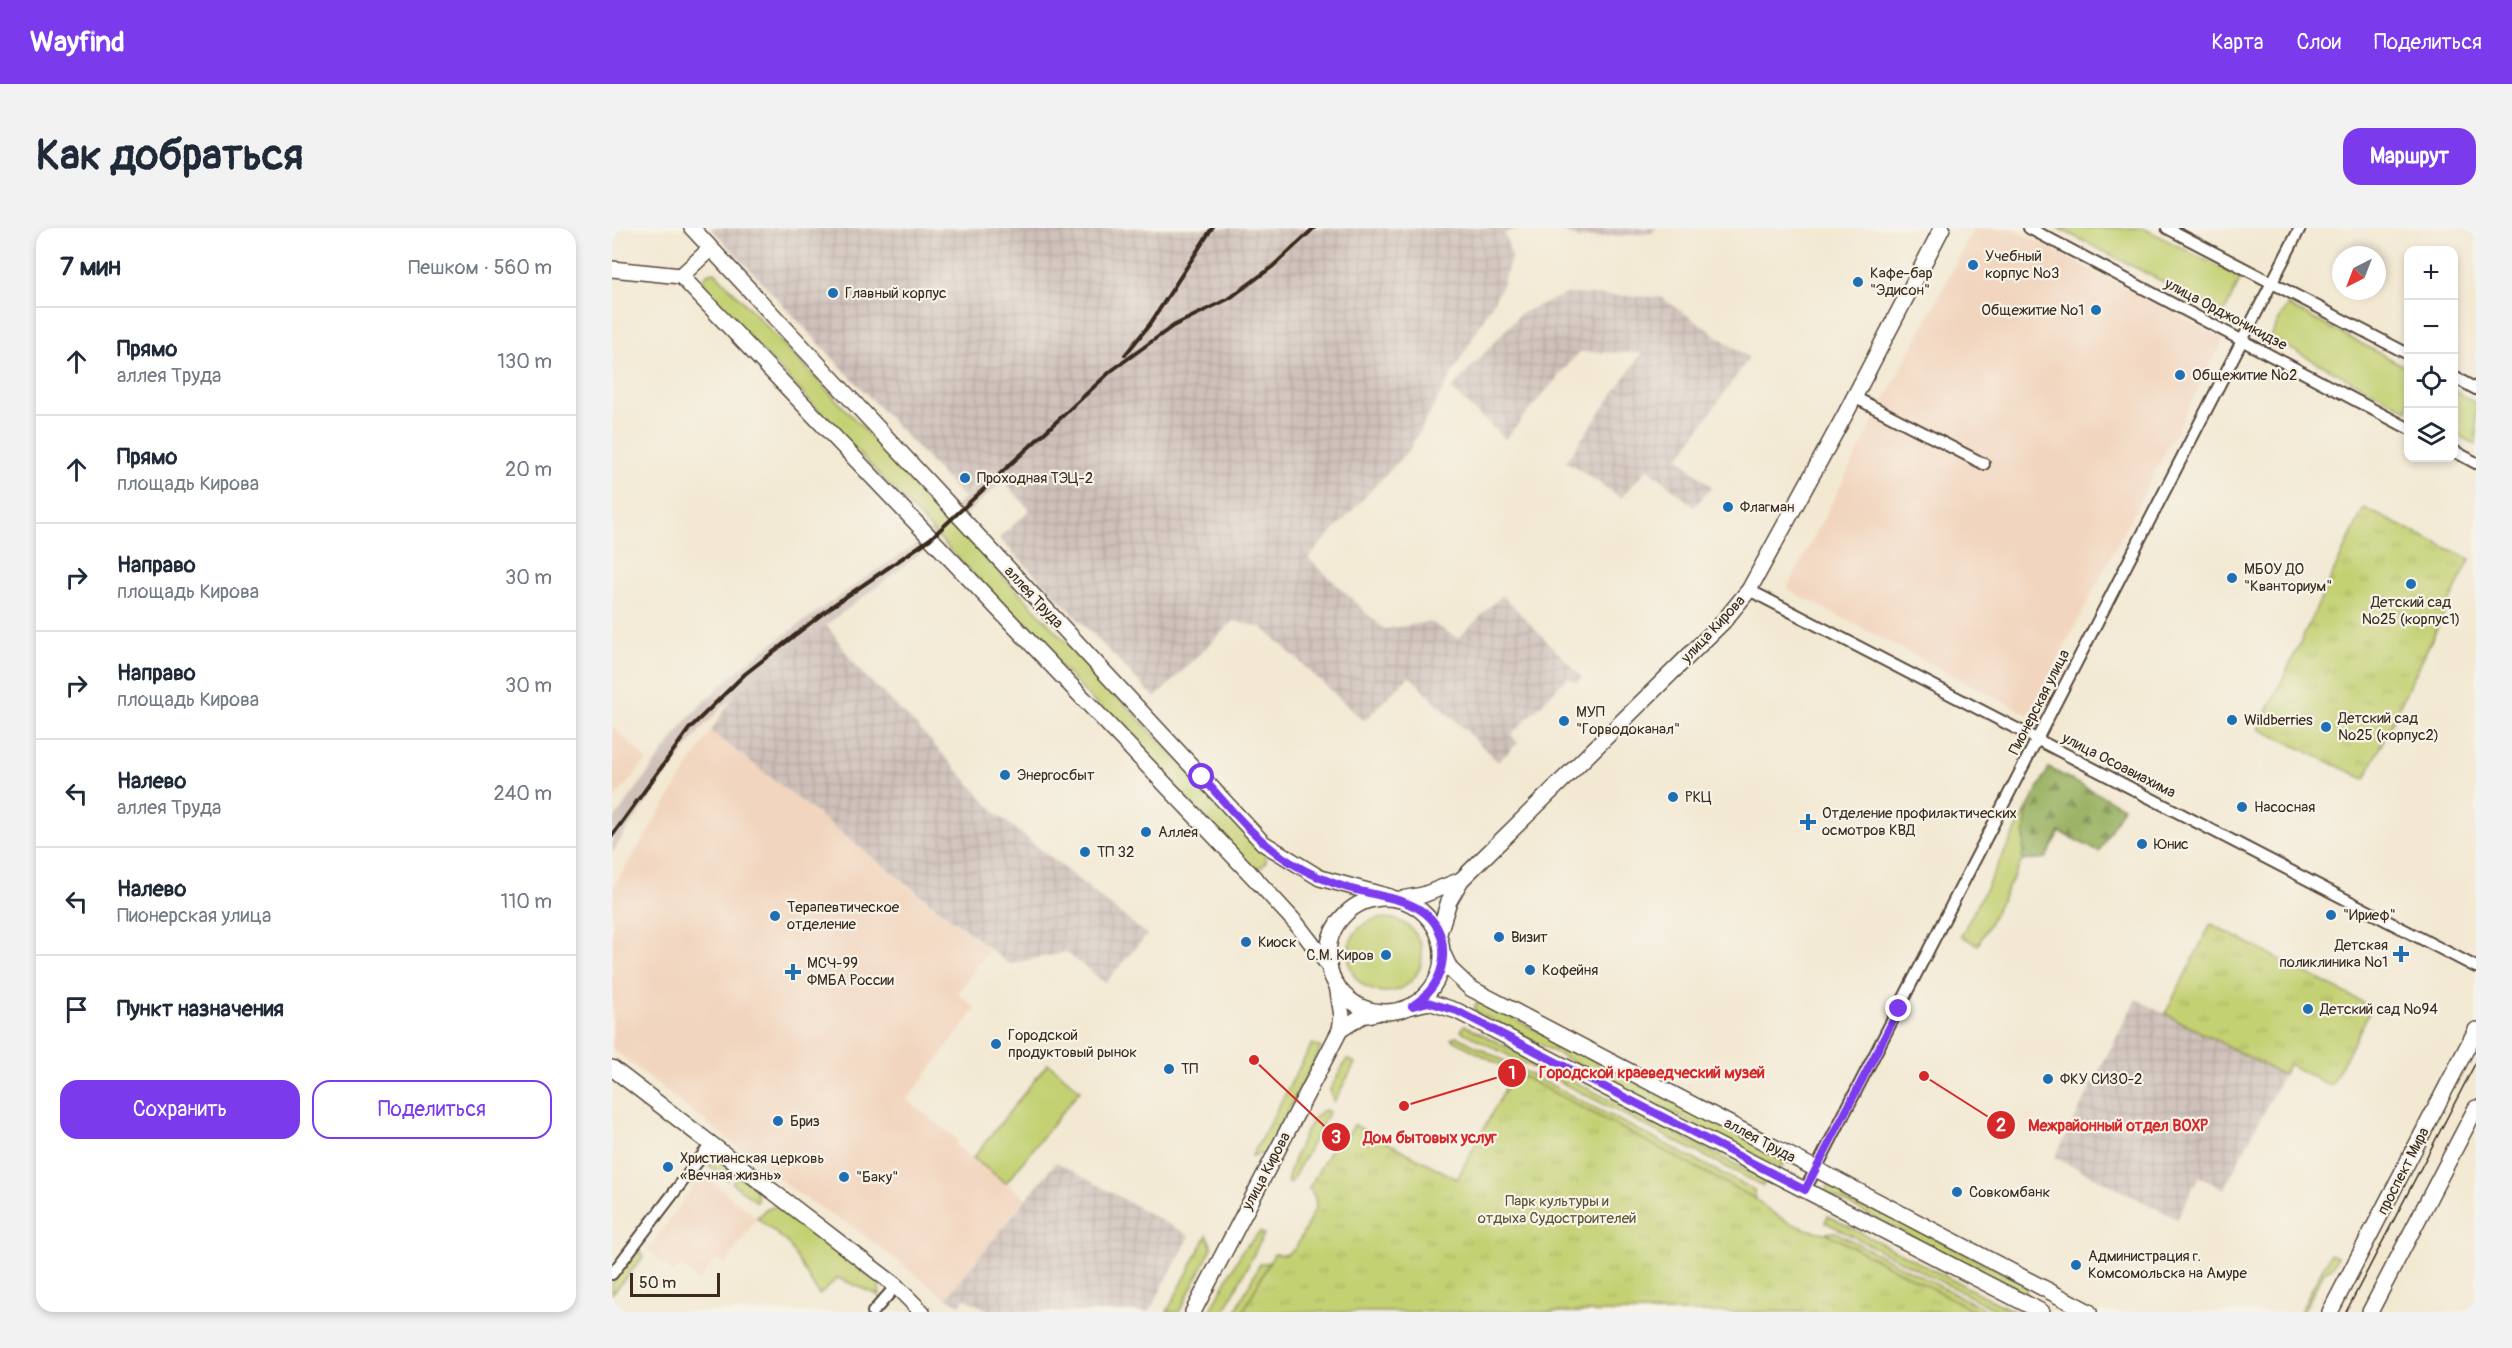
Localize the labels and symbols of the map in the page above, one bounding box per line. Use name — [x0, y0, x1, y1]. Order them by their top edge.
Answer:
north arrow — [2332, 246, 2386, 300]
place label: Учебный корпус №3 — [1985, 247, 2059, 283]
marker: Учебный корпус №3 — [1966, 258, 1980, 272]
place label: Кафе-бар "Эдисон" — [1870, 264, 1933, 300]
street label: улица Орджоникидзе — [2160, 274, 2291, 355]
marker: Кафе-бар "Эдисон" — [1851, 275, 1865, 289]
place label: Главный корпус — [845, 284, 947, 303]
marker: Главный корпус — [826, 286, 840, 300]
place label: Общежитие №1 — [1981, 301, 2084, 320]
marker: Общежитие №1 — [2089, 303, 2103, 317]
place label: Общежитие №2 — [2192, 366, 2297, 385]
marker: Общежитие №2 — [2173, 368, 2187, 382]
place label: Проходная ТЭЦ-2 — [977, 469, 1093, 488]
marker: Проходная ТЭЦ-2 — [958, 471, 972, 485]
place label: Флагман — [1740, 498, 1794, 517]
marker: Флагман — [1721, 500, 1735, 514]
place label: МБОУ ДО "Кванториум" — [2244, 560, 2332, 596]
street label: аллея Труда — [1000, 562, 1067, 632]
marker: МБОУ ДО "Кванториум" — [2225, 571, 2239, 585]
marker: Детский сад №25 (корпус1) — [2404, 577, 2418, 591]
street label: улица Кирова — [1677, 592, 1749, 668]
place label: Детский сад №25 (корпус1) — [2362, 593, 2460, 629]
street label: Пионерская улица — [2005, 646, 2074, 758]
place label: МУП "Горводоканал" — [1576, 703, 1680, 739]
place label: Детский сад №25 (корпус2) — [2337, 709, 2439, 745]
place label: Wildberries — [2244, 711, 2313, 730]
marker: Wildberries — [2225, 713, 2239, 727]
marker: МУП "Горводоканал" — [1557, 714, 1571, 728]
marker: Детский сад №25 (корпус2) — [2319, 720, 2333, 734]
street label: улица Осоавиахима — [2058, 728, 2179, 802]
route start — [1188, 763, 1214, 789]
place label: Энергосбыт — [1017, 766, 1095, 785]
marker: Энергосбыт — [998, 768, 1012, 782]
place label: РКЦ — [1685, 788, 1712, 807]
marker: РКЦ — [1666, 790, 1680, 804]
place label: Насосная — [2254, 798, 2315, 817]
marker: Насосная — [2235, 800, 2249, 814]
place label: Отделение профилактических осмотров КВД — [1822, 804, 2017, 840]
marker: Отделение профилактических осмотров КВД — [1799, 813, 1817, 831]
place label: Аллея — [1158, 823, 1198, 842]
marker: Аллея — [1139, 825, 1153, 839]
place label: Юнис — [2154, 835, 2189, 854]
marker: Юнис — [2135, 837, 2149, 851]
place label: ТП 32 — [1097, 843, 1134, 862]
marker: ТП 32 — [1078, 845, 1092, 859]
place label: Терапевтическое отделение — [787, 898, 900, 934]
place label: "Ириеф" — [2343, 906, 2396, 925]
marker: "Ириеф" — [2324, 908, 2338, 922]
marker: Терапевтическое отделение — [768, 909, 782, 923]
place label: Визит — [1511, 928, 1548, 947]
marker: Визит — [1492, 930, 1506, 944]
place label: Киоск — [1258, 933, 1297, 952]
marker: Киоск — [1239, 935, 1253, 949]
place label: Детская поликлиника №1 — [2279, 936, 2388, 972]
marker: Детская поликлиника №1 — [2392, 945, 2410, 963]
place label: С.М. Киров — [1306, 946, 1374, 965]
marker: С.М. Киров — [1379, 948, 1393, 962]
place label: МСЧ-99 ФМБА России — [807, 954, 894, 990]
place label: Кофейня — [1542, 961, 1598, 980]
marker: МСЧ-99 ФМБА России — [784, 963, 802, 981]
marker: Кофейня — [1523, 963, 1537, 977]
route end — [1885, 995, 1911, 1021]
place label: Детский сад №94 — [2319, 1000, 2438, 1019]
marker: Детский сад №94 — [2301, 1002, 2315, 1016]
place label: Городской продуктовый рынок — [1008, 1026, 1137, 1062]
marker: Городской продуктовый рынок — [989, 1037, 1003, 1051]
callout: Городской краеведческий музей — [1497, 1056, 1777, 1090]
place label: ТП — [1181, 1060, 1198, 1079]
marker: ТП — [1162, 1062, 1176, 1076]
text: 1 — [1508, 1062, 1516, 1085]
text: Городской краеведческий музей — [1539, 1063, 1765, 1083]
place label: ФКУ СИЗО-2 — [2060, 1070, 2143, 1089]
marker: ФКУ СИЗО-2 — [2041, 1072, 2055, 1086]
callout: Межрайонный отдел ВОХР — [1986, 1108, 2220, 1142]
place label: Бриз — [790, 1112, 820, 1131]
marker: Бриз — [771, 1114, 785, 1128]
street label: аллея Труда — [1721, 1114, 1799, 1167]
text: 2 — [1996, 1114, 2006, 1137]
text: Межрайонный отдел ВОХР — [2028, 1116, 2209, 1136]
callout: Дом бытовых услуг — [1321, 1120, 1509, 1154]
street label: проспект Мира — [2373, 1124, 2434, 1218]
text: 3 — [1331, 1126, 1341, 1149]
text: Дом бытовых услуг — [1362, 1128, 1497, 1148]
street label: улица Кирова — [1238, 1129, 1295, 1214]
place label: Христианская церковь «Вечная жизнь» — [680, 1149, 824, 1185]
marker: Христианская церковь «Вечная жизнь» — [661, 1160, 675, 1174]
place label: "Баку" — [856, 1168, 898, 1187]
marker: "Баку" — [837, 1170, 851, 1184]
place label: Совкомбанк — [1969, 1183, 2050, 1202]
marker: Совкомбанк — [1950, 1185, 1964, 1199]
park label: Парк культуры и отдыха Судостроителей — [1478, 1192, 1636, 1228]
place label: Администрация г. Комсомольска на Амуре — [2088, 1247, 2247, 1283]
marker: Администрация г. Комсомольска на Амуре — [2069, 1258, 2083, 1272]
scale bar — [630, 1270, 720, 1298]

